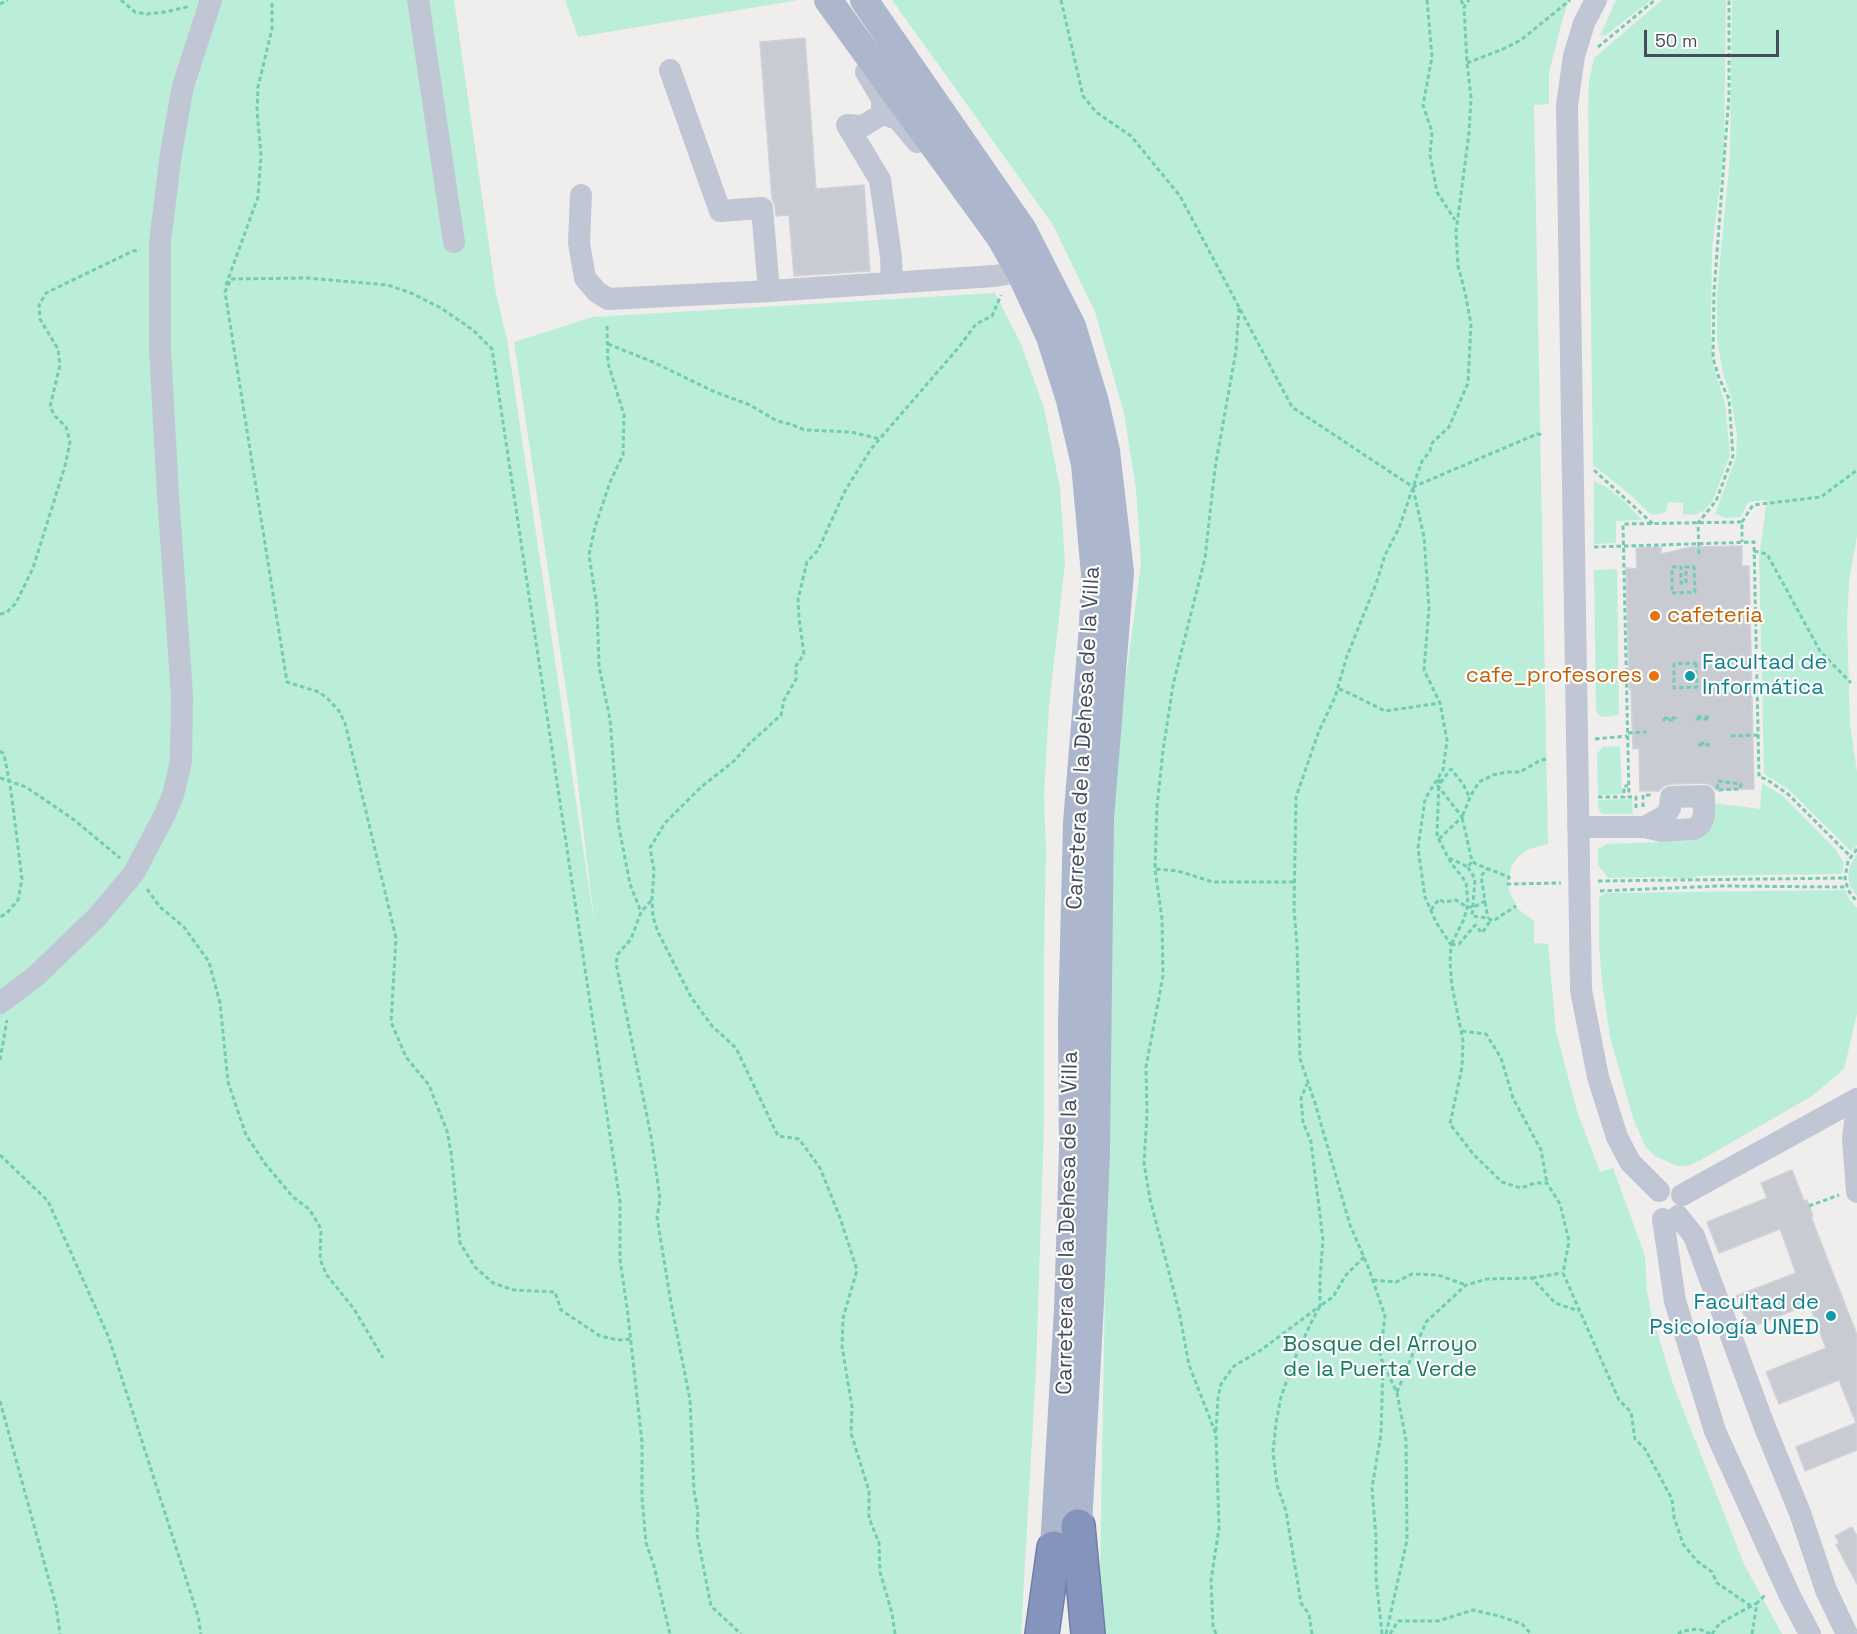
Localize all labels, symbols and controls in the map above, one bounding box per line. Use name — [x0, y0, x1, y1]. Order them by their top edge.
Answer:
scale bar — [1647, 18, 1782, 56]
text: 50 m — [1655, 29, 1697, 52]
street label: Carretera de la Dehesa de la Villa — [1062, 566, 1106, 910]
place label: cafeteria — [1667, 603, 1763, 629]
marker: cafeteria — [1648, 609, 1662, 623]
place label: Facultad de Informática — [1702, 650, 1828, 702]
place label: cafe_profesores — [1466, 663, 1642, 689]
marker: cafe_profesores — [1647, 669, 1661, 683]
marker: Facultad de Informática — [1683, 669, 1697, 683]
street label: Carretera de la Dehesa de la Villa — [1052, 1051, 1084, 1395]
place label: Facultad de Psicología UNED — [1649, 1290, 1819, 1342]
marker: Facultad de Psicología UNED — [1824, 1309, 1838, 1323]
park label: Bosque del Arroyo de la Puerta Verde — [1283, 1332, 1477, 1384]

